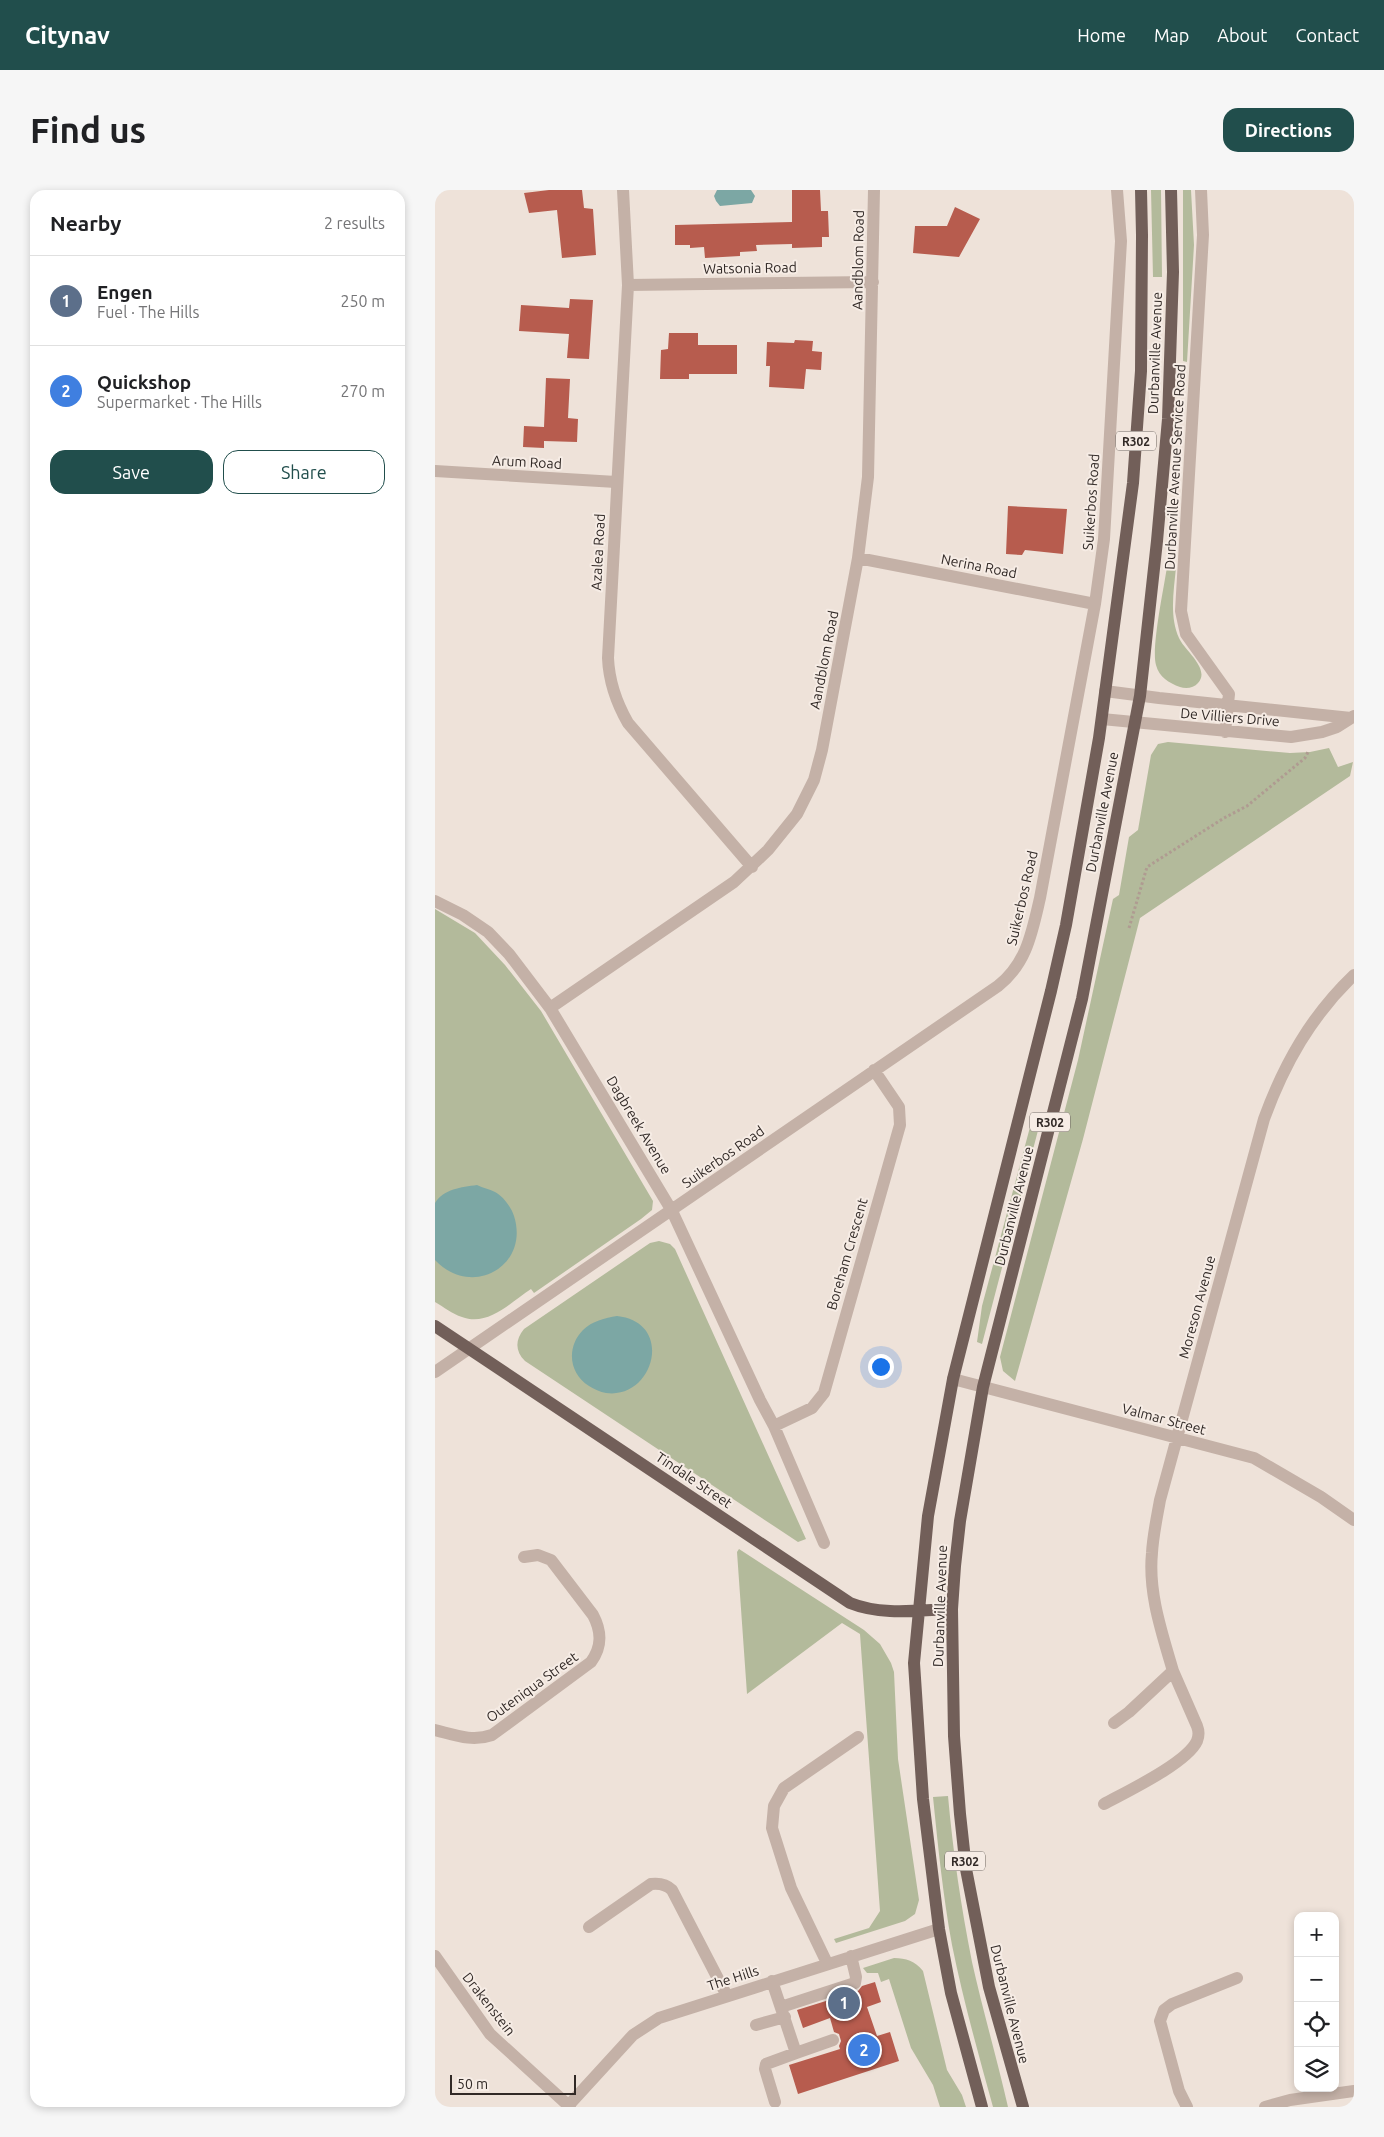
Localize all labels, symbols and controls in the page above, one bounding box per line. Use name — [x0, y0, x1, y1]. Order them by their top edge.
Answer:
text: Citynav — [25, 22, 110, 49]
text: Home — [1077, 25, 1126, 45]
text: Map — [1154, 25, 1189, 45]
text: About — [1217, 25, 1267, 45]
text: Contact — [1295, 25, 1359, 45]
button: Directions — [1223, 108, 1354, 152]
text: Find us — [30, 110, 146, 150]
street label: Aandblom Road — [849, 210, 867, 310]
text: Nearby — [50, 211, 121, 235]
text: 2 results — [324, 214, 385, 232]
street label: Watsonia Road — [703, 259, 797, 277]
text: Engen — [97, 281, 153, 303]
text: 1 — [61, 292, 71, 310]
text: 250 m — [340, 292, 385, 310]
street label: Durbanville Avenue — [1145, 292, 1165, 414]
text: Fuel · The Hills — [97, 303, 200, 321]
street label: Durbanville Avenue Service Road — [1162, 364, 1188, 570]
text: Quickshop — [97, 371, 191, 393]
text: 2 — [61, 382, 71, 400]
text: 270 m — [340, 382, 385, 400]
text: Supermarket · The Hills — [97, 393, 262, 411]
road number: R302 — [1116, 432, 1156, 450]
button: Save — [50, 450, 213, 494]
button: Share — [223, 450, 385, 494]
street label: Arum Road — [492, 452, 562, 472]
street label: Suikerbos Road — [1080, 453, 1102, 551]
street label: Azalea Road — [588, 513, 608, 591]
street label: Nerina Road — [940, 551, 1018, 581]
street label: Aandblom Road — [807, 609, 841, 711]
street label: De Villiers Drive — [1180, 705, 1280, 729]
street label: Durbanville Avenue — [1082, 750, 1122, 874]
street label: Suikerbos Road — [1003, 849, 1041, 947]
street label: Dagbreek Avenue — [603, 1073, 675, 1177]
road number: R302 — [1030, 1112, 1070, 1132]
street label: Suikerbos Road — [679, 1123, 767, 1191]
street label: Durbanville Avenue — [991, 1145, 1037, 1267]
street label: Boreham Crescent — [823, 1196, 871, 1312]
street label: Moreson Avenue — [1176, 1254, 1218, 1360]
your location — [868, 1354, 894, 1380]
street label: Valmar Street — [1120, 1400, 1208, 1438]
street label: Tindale Street — [653, 1449, 736, 1512]
street label: Durbanville Avenue — [930, 1545, 950, 1667]
street label: Outeniqua Street — [483, 1648, 581, 1726]
road number: R302 — [945, 1852, 985, 1870]
map controls — [1294, 1912, 1339, 2092]
button: + — [1294, 1912, 1339, 1957]
street label: Durbanville Avenue — [987, 1943, 1033, 2065]
button: − — [1294, 1957, 1339, 2002]
street label: The Hills — [705, 1962, 761, 1994]
street label: Drakenstein — [459, 1969, 519, 2039]
pin: 1 — [828, 1984, 860, 2022]
button: locate — [1294, 2002, 1339, 2047]
pin: 2 — [848, 2031, 880, 2069]
button: layers — [1294, 2047, 1339, 2092]
scale bar — [450, 2072, 576, 2095]
text: 50 m — [457, 2076, 488, 2092]

